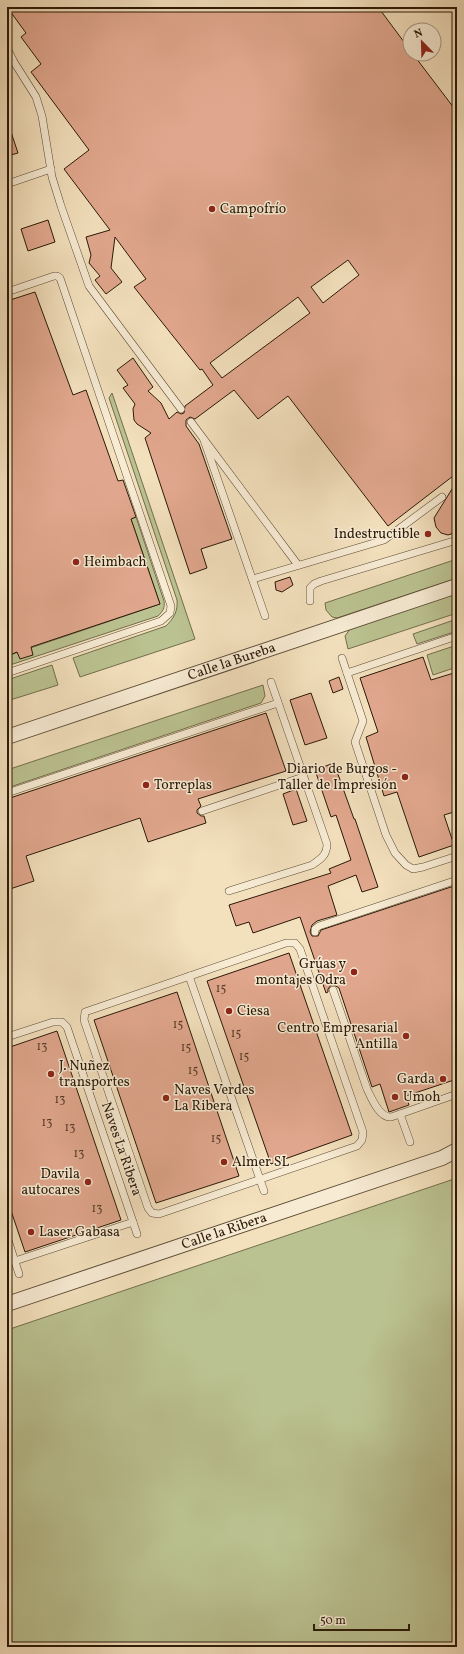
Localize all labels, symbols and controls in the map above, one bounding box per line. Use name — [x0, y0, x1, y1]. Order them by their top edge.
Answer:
north arrow — [402, 22, 442, 62]
text: N — [412, 26, 425, 43]
place label: Campofrío — [220, 200, 286, 219]
marker: Campofrío — [207, 204, 217, 214]
place label: Indestructible — [334, 525, 420, 544]
marker: Indestructible — [423, 529, 433, 539]
place label: Heimbach — [84, 553, 147, 572]
marker: Heimbach — [71, 557, 81, 567]
street label: Calle la Bureba — [185, 638, 278, 685]
place label: Diario de Burgos - Taller de Impresión — [278, 760, 397, 795]
marker: Diario de Burgos - Taller de Impresión — [400, 772, 410, 782]
place label: Torreplas — [154, 776, 212, 795]
marker: Torreplas — [141, 780, 151, 790]
place label: Grúas y montajes Odra — [256, 955, 346, 990]
marker: Grúas y montajes Odra — [349, 967, 359, 977]
house number: 15 — [216, 981, 226, 997]
place label: Ciesa — [237, 1002, 270, 1021]
marker: Ciesa — [224, 1006, 234, 1016]
house number: 15 — [173, 1017, 183, 1033]
place label: Centro Empresarial Antilla — [277, 1019, 398, 1054]
house number: 15 — [231, 1026, 241, 1042]
marker: Centro Empresarial Antilla — [401, 1031, 411, 1041]
house number: 13 — [37, 1039, 47, 1055]
house number: 15 — [181, 1040, 191, 1056]
house number: 15 — [239, 1049, 249, 1065]
place label: J. Nuñez transportes — [59, 1057, 130, 1092]
house number: 15 — [188, 1063, 198, 1079]
marker: J. Nuñez transportes — [46, 1069, 56, 1079]
place label: Garda — [397, 1070, 435, 1089]
marker: Garda — [438, 1074, 448, 1084]
place label: Naves Verdes La Ribera — [174, 1081, 255, 1116]
place label: Umoh — [403, 1088, 441, 1107]
house number: 13 — [55, 1092, 65, 1108]
marker: Umoh — [390, 1092, 400, 1102]
marker: Naves Verdes La Ribera — [161, 1093, 171, 1103]
street label: Naves La Ribera — [96, 1100, 146, 1199]
house number: 13 — [42, 1115, 52, 1131]
house number: 13 — [65, 1120, 75, 1136]
house number: 15 — [211, 1131, 221, 1147]
house number: 13 — [74, 1146, 84, 1162]
place label: Almer SL — [232, 1153, 289, 1172]
marker: Almer SL — [219, 1157, 229, 1167]
place label: Davila autocares — [21, 1165, 80, 1200]
marker: Davila autocares — [83, 1177, 93, 1187]
house number: 13 — [92, 1201, 102, 1217]
street label: Calle la Ribera — [179, 1208, 269, 1254]
place label: Laser Gabasa — [39, 1223, 120, 1242]
marker: Laser Gabasa — [26, 1227, 36, 1237]
scale bar — [314, 1606, 409, 1632]
text: 50 m — [320, 1613, 346, 1629]

